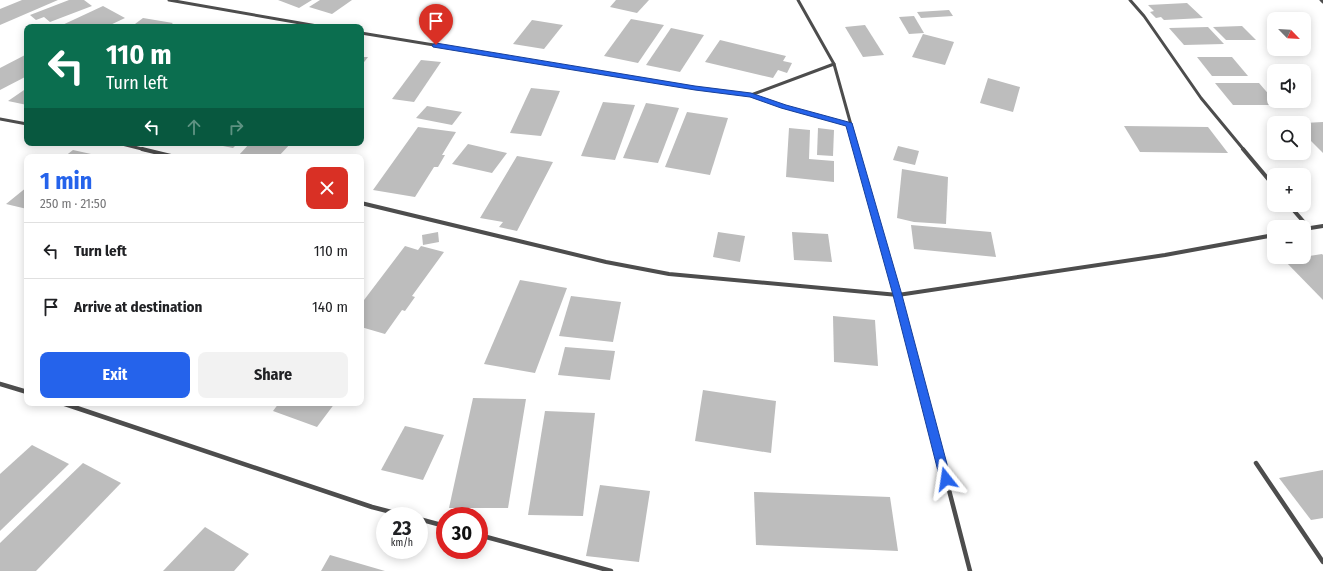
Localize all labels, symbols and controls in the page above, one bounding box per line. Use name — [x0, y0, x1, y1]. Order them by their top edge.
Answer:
pin — [419, 4, 453, 45]
icon: arrive — [425, 10, 447, 32]
north arrow — [1267, 12, 1311, 56]
map controls — [1267, 12, 1311, 264]
text: 110 m — [106, 38, 172, 71]
icon: left — [40, 40, 92, 92]
button: sound — [1267, 64, 1311, 108]
text: Turn left — [106, 72, 168, 94]
icon: left — [141, 116, 163, 138]
icon: ahead — [183, 116, 205, 138]
icon: right — [225, 116, 247, 138]
button: search — [1267, 116, 1311, 160]
text: 1 min — [40, 167, 92, 195]
button: close — [306, 167, 348, 209]
button: + — [1267, 168, 1311, 212]
text: 250 m · 21:50 — [40, 196, 106, 211]
button: − — [1267, 220, 1311, 264]
icon: left — [40, 240, 62, 262]
text: Turn left — [74, 242, 127, 260]
text: 110 m — [314, 242, 348, 260]
icon: arrive — [40, 296, 62, 318]
text: Arrive at destination — [74, 298, 202, 316]
text: 140 m — [312, 298, 348, 316]
button: Exit — [40, 352, 190, 398]
button: Share — [198, 352, 348, 398]
position arrow — [925, 458, 967, 500]
speed limit sign: 30 — [436, 507, 488, 559]
text: 23 — [393, 516, 411, 540]
text: km/h — [391, 537, 413, 549]

